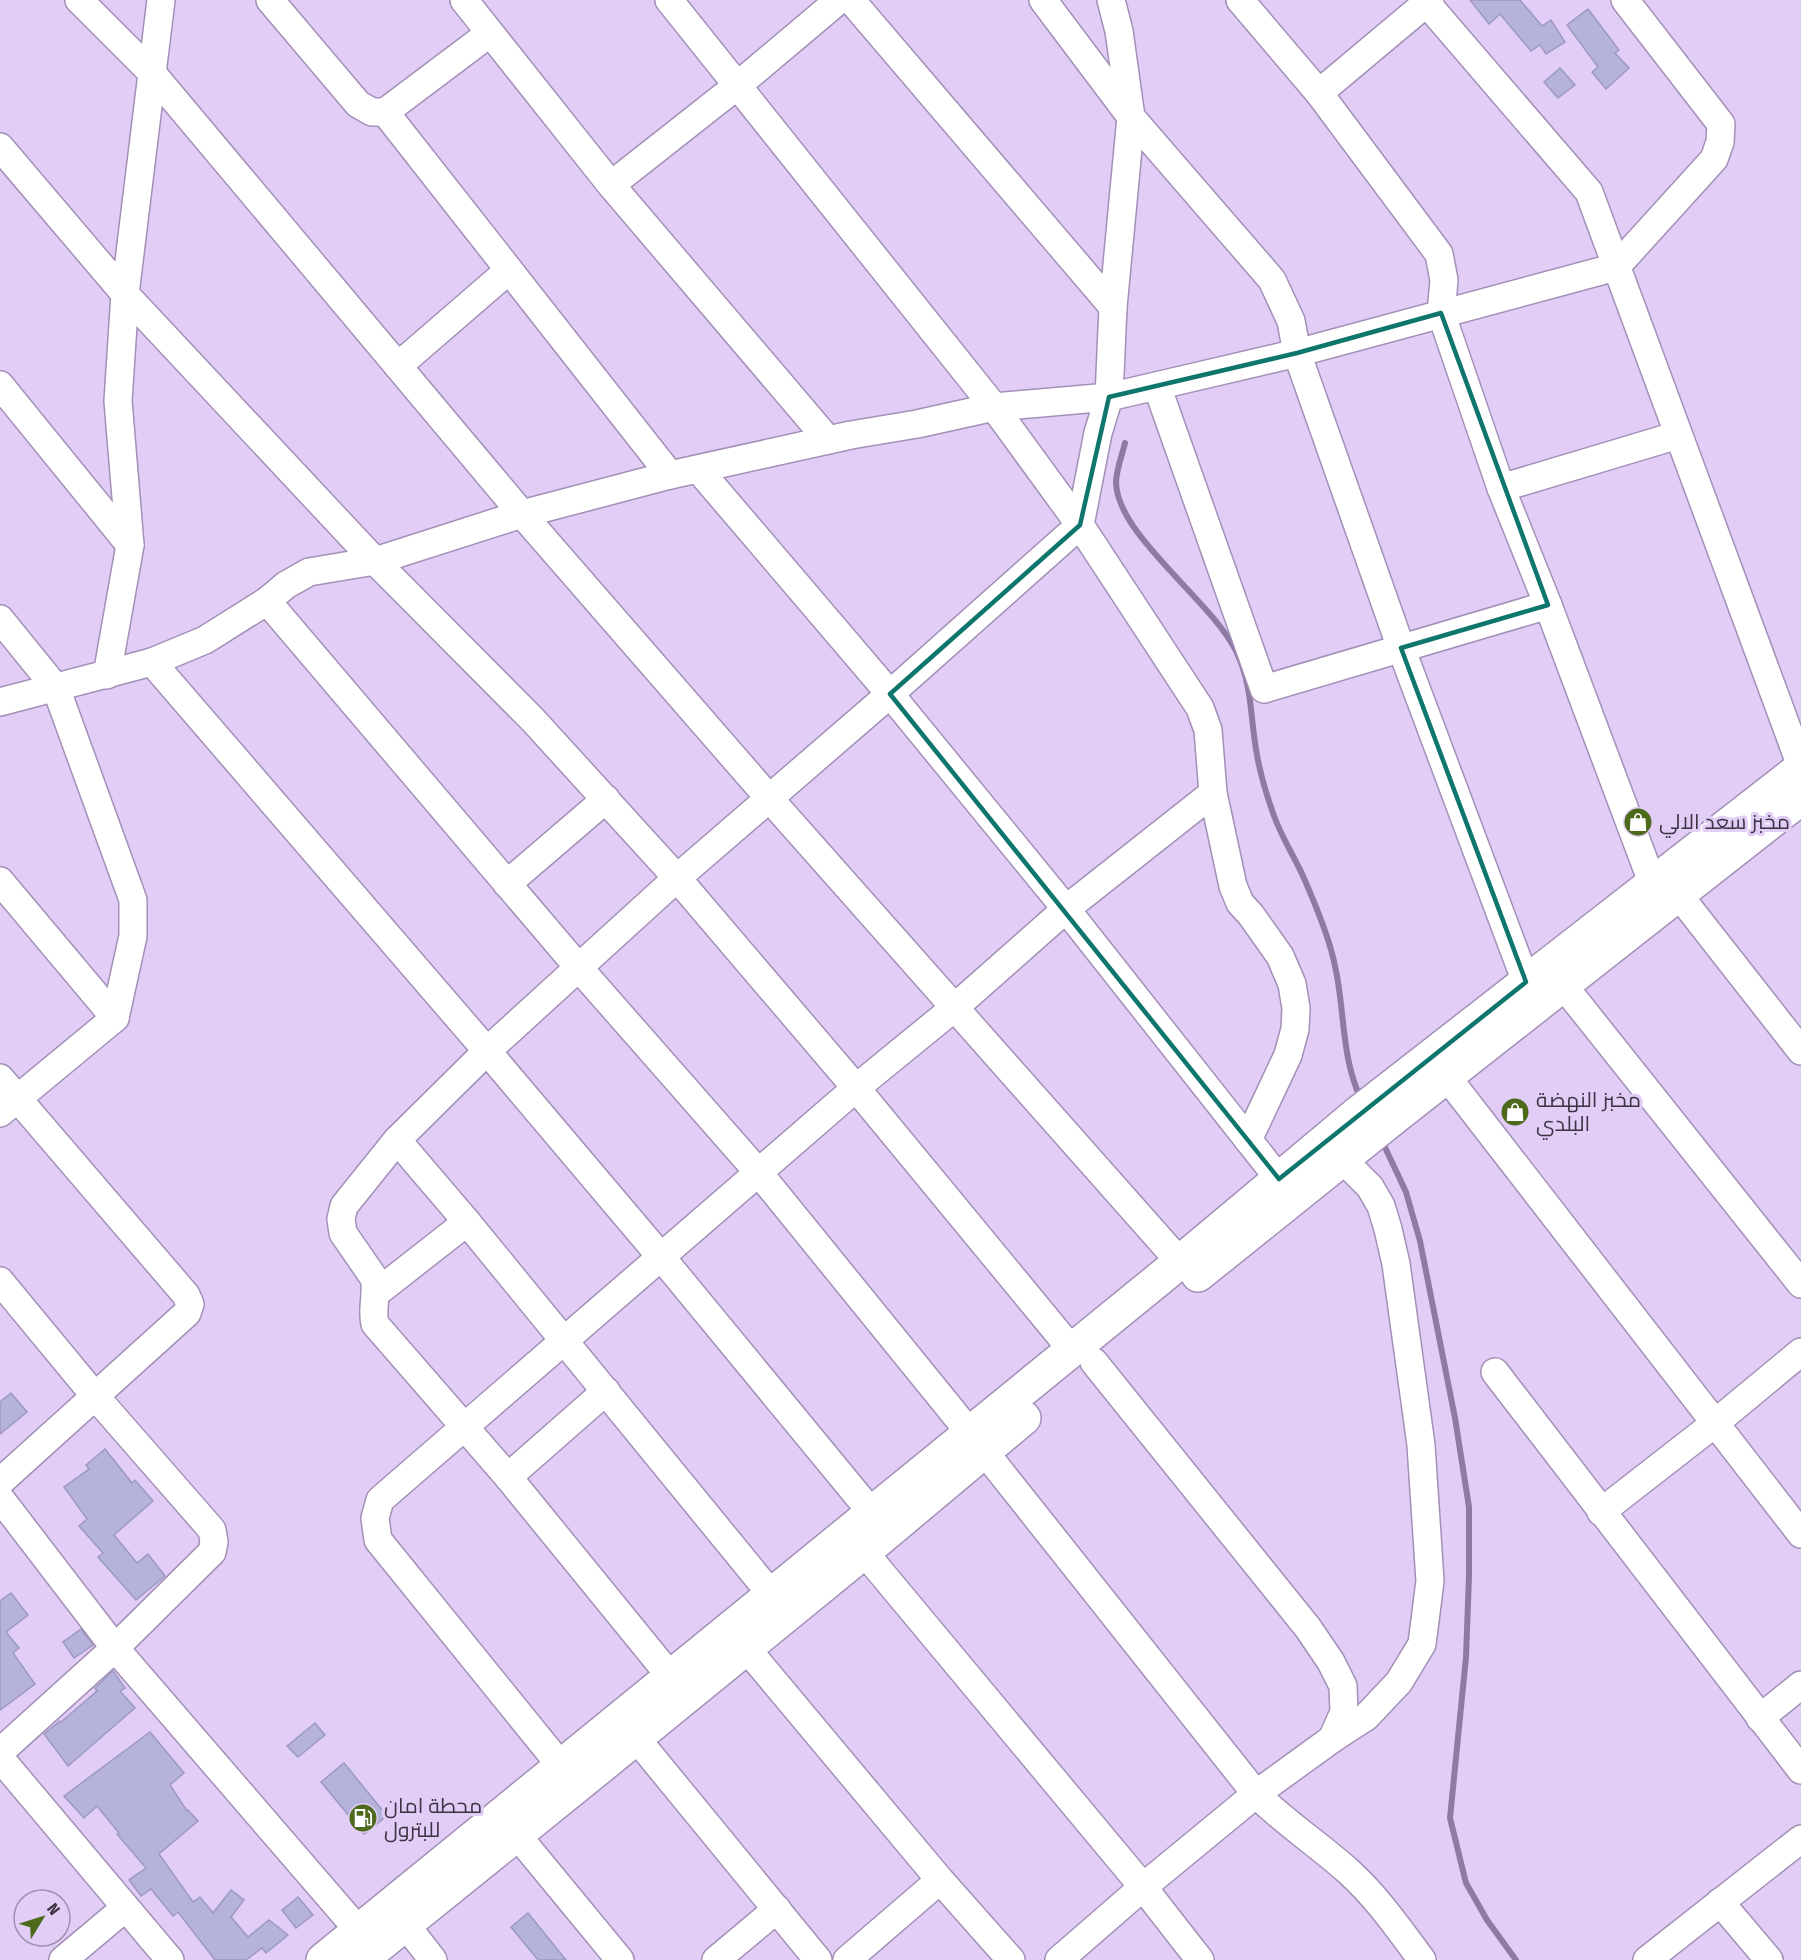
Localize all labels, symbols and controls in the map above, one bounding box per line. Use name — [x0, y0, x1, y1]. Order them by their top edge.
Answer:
shop icon: مخبز سعد الالي — [1622, 806, 1654, 838]
place label: مخبز سعد الالي — [1659, 809, 1790, 838]
place label: مخبز النهضة البلدي — [1536, 1087, 1641, 1140]
shop icon: مخبز النهضة البلدي — [1499, 1096, 1531, 1128]
place label: محطة امان للبترول — [384, 1793, 482, 1843]
fuel station icon: محطة امان للبترول — [347, 1802, 379, 1834]
north arrow — [12, 1888, 72, 1948]
text: N — [43, 1899, 64, 1919]

